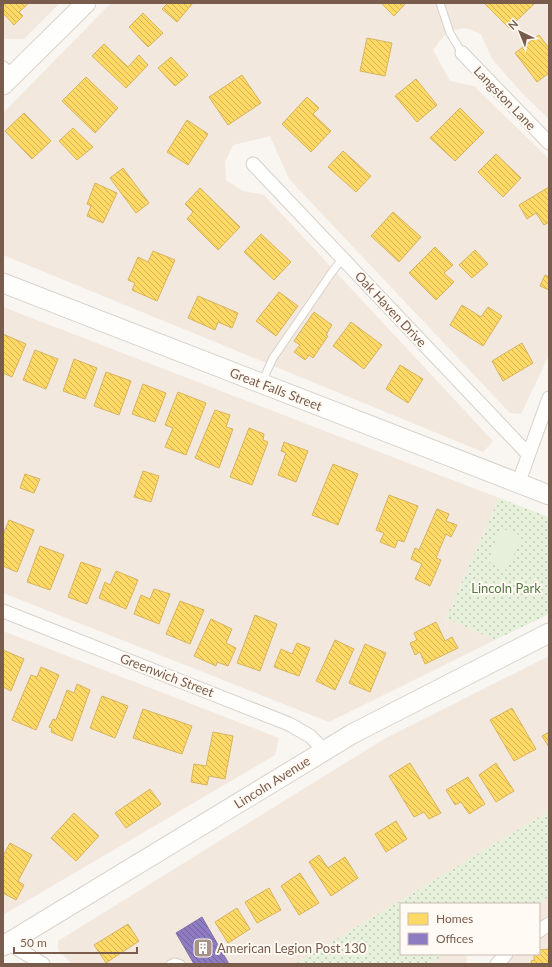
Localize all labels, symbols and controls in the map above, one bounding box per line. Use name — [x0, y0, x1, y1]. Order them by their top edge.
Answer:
north arrow — [500, 12, 540, 52]
text: N — [505, 17, 520, 32]
street label: Langston Lane — [471, 63, 540, 133]
street label: Oak Haven Drive — [352, 268, 430, 350]
street label: Great Falls Street — [228, 364, 325, 414]
park label: Lincoln Park — [471, 580, 541, 596]
street label: Greenwich Street — [118, 650, 216, 700]
street label: Lincoln Avenue — [231, 752, 313, 812]
legend — [400, 903, 540, 955]
text: Homes — [436, 911, 473, 926]
scale bar — [14, 929, 137, 955]
text: Offices — [436, 931, 473, 946]
text: 50 m — [20, 935, 47, 950]
building icon: American Legion Post 130 — [192, 937, 214, 959]
place label: American Legion Post 130 — [217, 940, 367, 956]

